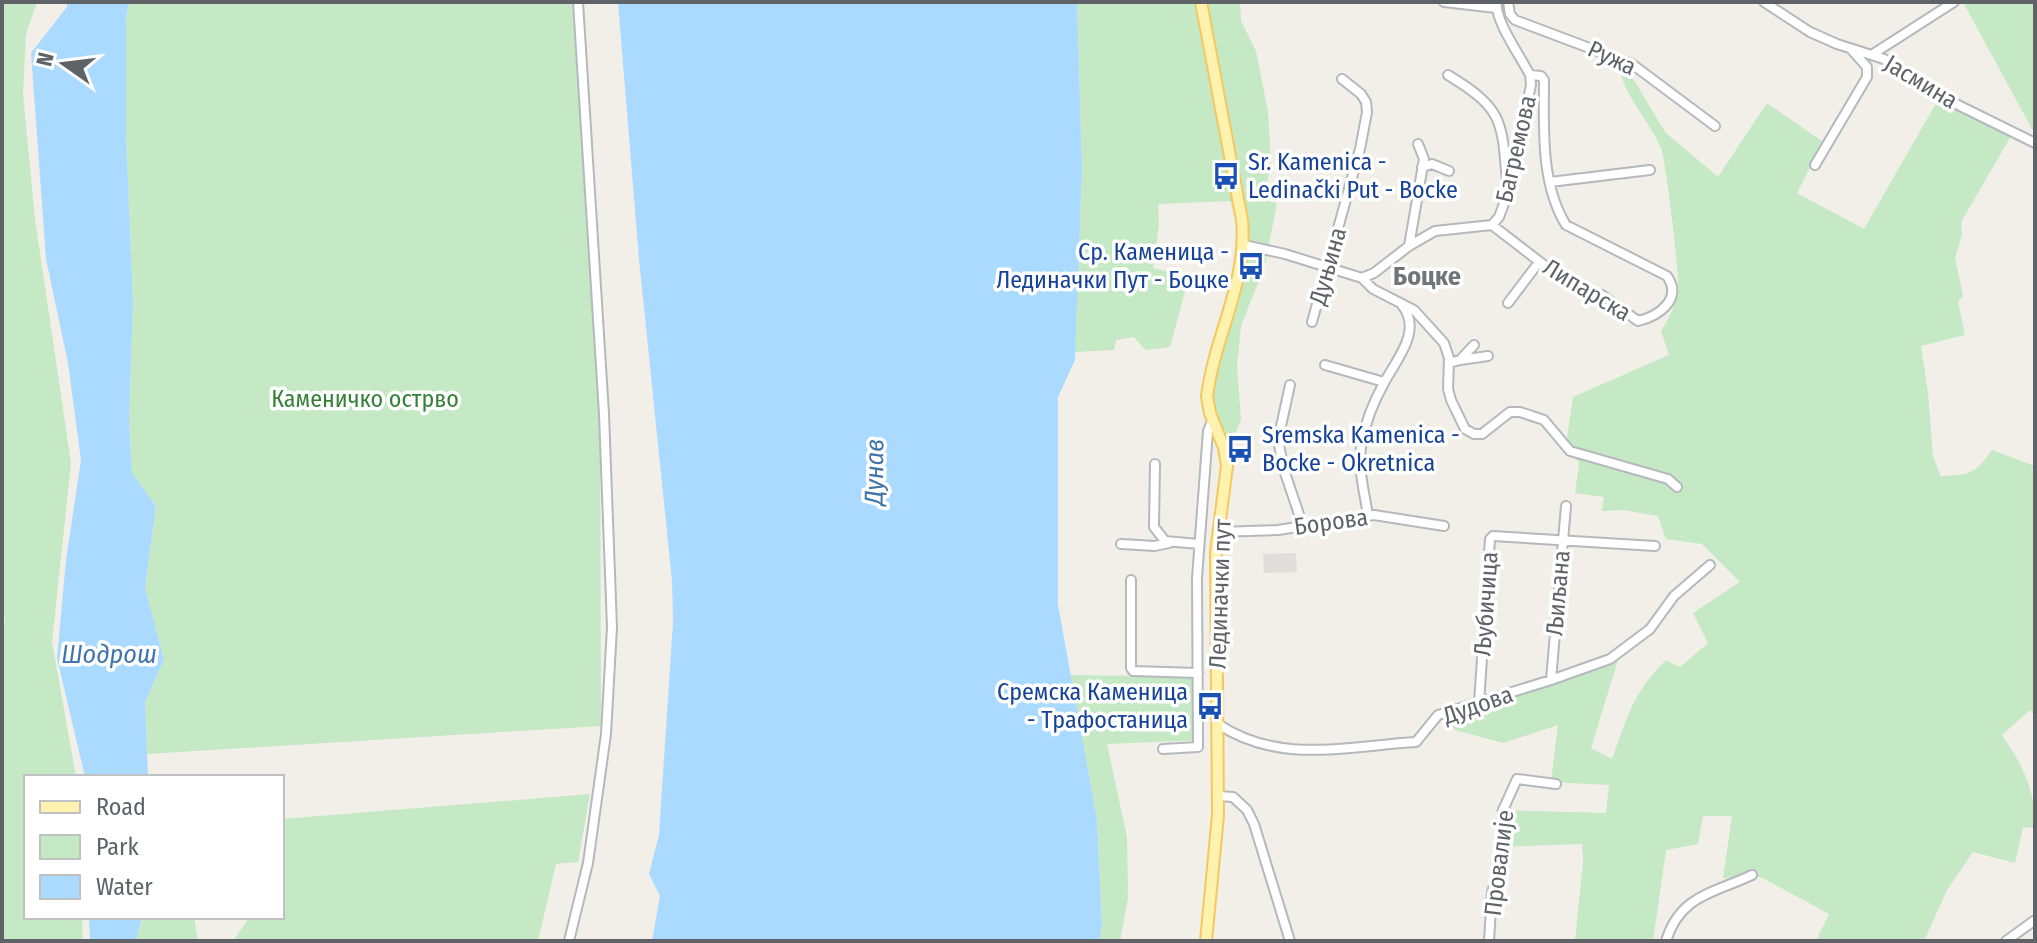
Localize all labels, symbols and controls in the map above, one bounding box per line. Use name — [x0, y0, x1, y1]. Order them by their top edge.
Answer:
north arrow — [24, 24, 104, 104]
street label: Ружа — [1583, 35, 1641, 81]
street label: Јасмина — [1879, 49, 1963, 115]
text: N — [30, 50, 60, 69]
street label: Багремова — [1490, 93, 1542, 205]
place label: Sr. Kamenica - Ledinački Put - Bocke — [1248, 148, 1458, 204]
bus stop icon: Sr. Kamenica - Ledinački Put - Bocke — [1211, 161, 1241, 191]
street label: Дуњина — [1303, 224, 1352, 309]
place label: Ср. Каменица - Лединачки Пут - Боцке — [996, 238, 1229, 294]
bus stop icon: Ср. Каменица - Лединачки Пут - Боцке — [1236, 251, 1266, 281]
street label: Липарска — [1538, 253, 1636, 327]
district label: Боцке — [1393, 261, 1461, 292]
park label: Каменичко острво — [271, 385, 459, 413]
place label: Sremska Kamenica - Bocke - Okretnica — [1262, 421, 1460, 477]
bus stop icon: Sremska Kamenica - Bocke - Okretnica — [1225, 434, 1255, 464]
water label: Дунав — [858, 439, 891, 507]
street label: Борова — [1292, 503, 1370, 541]
street label: Лединачки пут — [1203, 518, 1237, 669]
street label: Љиљана — [1540, 549, 1576, 637]
street label: Љубичица — [1468, 551, 1504, 657]
water label: Шодрош — [61, 639, 157, 670]
place label: Сремска Каменица - Трафостаница — [997, 678, 1188, 734]
street label: Дудова — [1438, 680, 1517, 730]
bus stop icon: Сремска Каменица - Трафостаница — [1195, 691, 1225, 721]
legend — [24, 775, 284, 919]
text: Road — [96, 793, 146, 821]
street label: Провалије — [1479, 808, 1519, 918]
text: Park — [96, 833, 139, 861]
text: Water — [96, 873, 153, 901]

